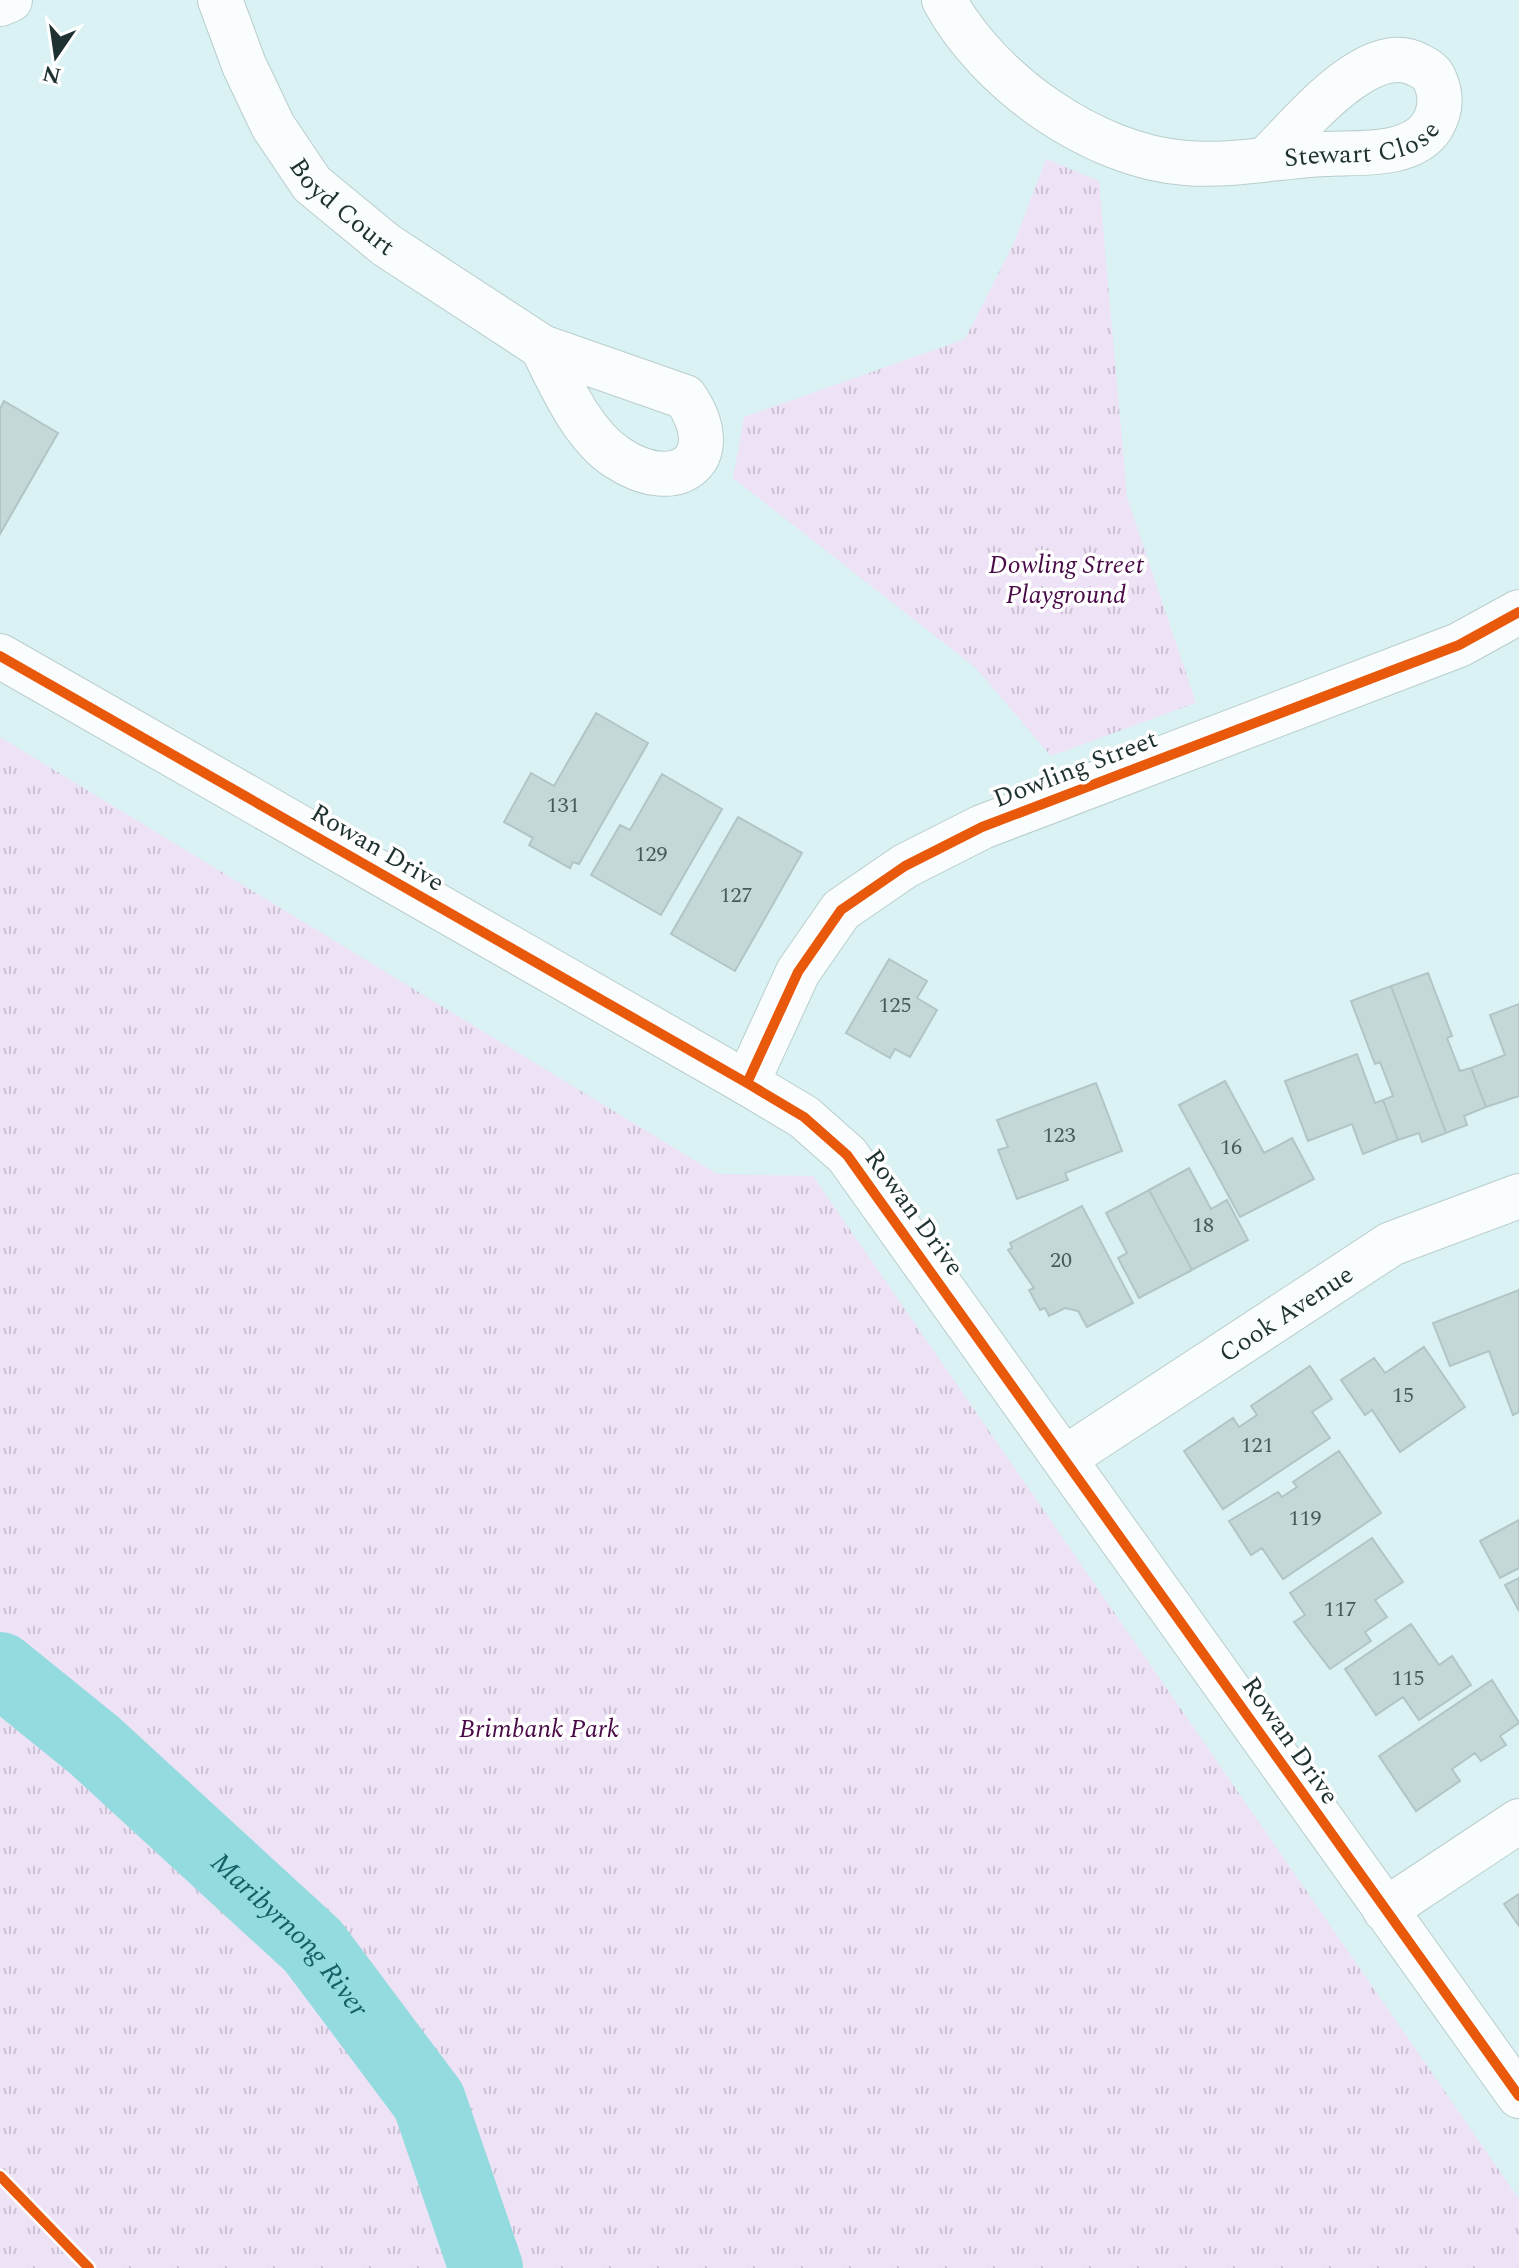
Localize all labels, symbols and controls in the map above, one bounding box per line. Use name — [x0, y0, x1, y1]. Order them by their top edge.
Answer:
north arrow — [16, 16, 96, 96]
text: N — [39, 56, 64, 92]
street label: Stewart Close — [1282, 113, 1450, 178]
street label: Boyd Court — [279, 150, 403, 267]
park label: Dowling Street Playground — [988, 545, 1144, 615]
street label: Dowling Street — [987, 719, 1164, 819]
house number: 131 — [546, 789, 580, 822]
street label: Rowan Drive — [303, 793, 452, 902]
house number: 129 — [634, 838, 668, 871]
house number: 127 — [719, 879, 753, 912]
house number: 125 — [878, 989, 912, 1022]
house number: 123 — [1042, 1119, 1076, 1152]
house number: 16 — [1220, 1131, 1242, 1164]
street label: Rowan Drive — [854, 1141, 974, 1285]
house number: 18 — [1192, 1209, 1214, 1242]
house number: 20 — [1050, 1244, 1072, 1277]
street label: Cook Avenue — [1211, 1255, 1362, 1373]
house number: 15 — [1392, 1379, 1414, 1412]
house number: 121 — [1240, 1429, 1274, 1462]
house number: 119 — [1288, 1502, 1322, 1535]
house number: 117 — [1323, 1593, 1357, 1626]
house number: 115 — [1391, 1662, 1425, 1695]
street label: Rowan Drive — [1231, 1668, 1349, 1813]
park label: Brimbank Park — [459, 1709, 619, 1749]
water label: Maribyrnong River — [200, 1842, 379, 2027]

